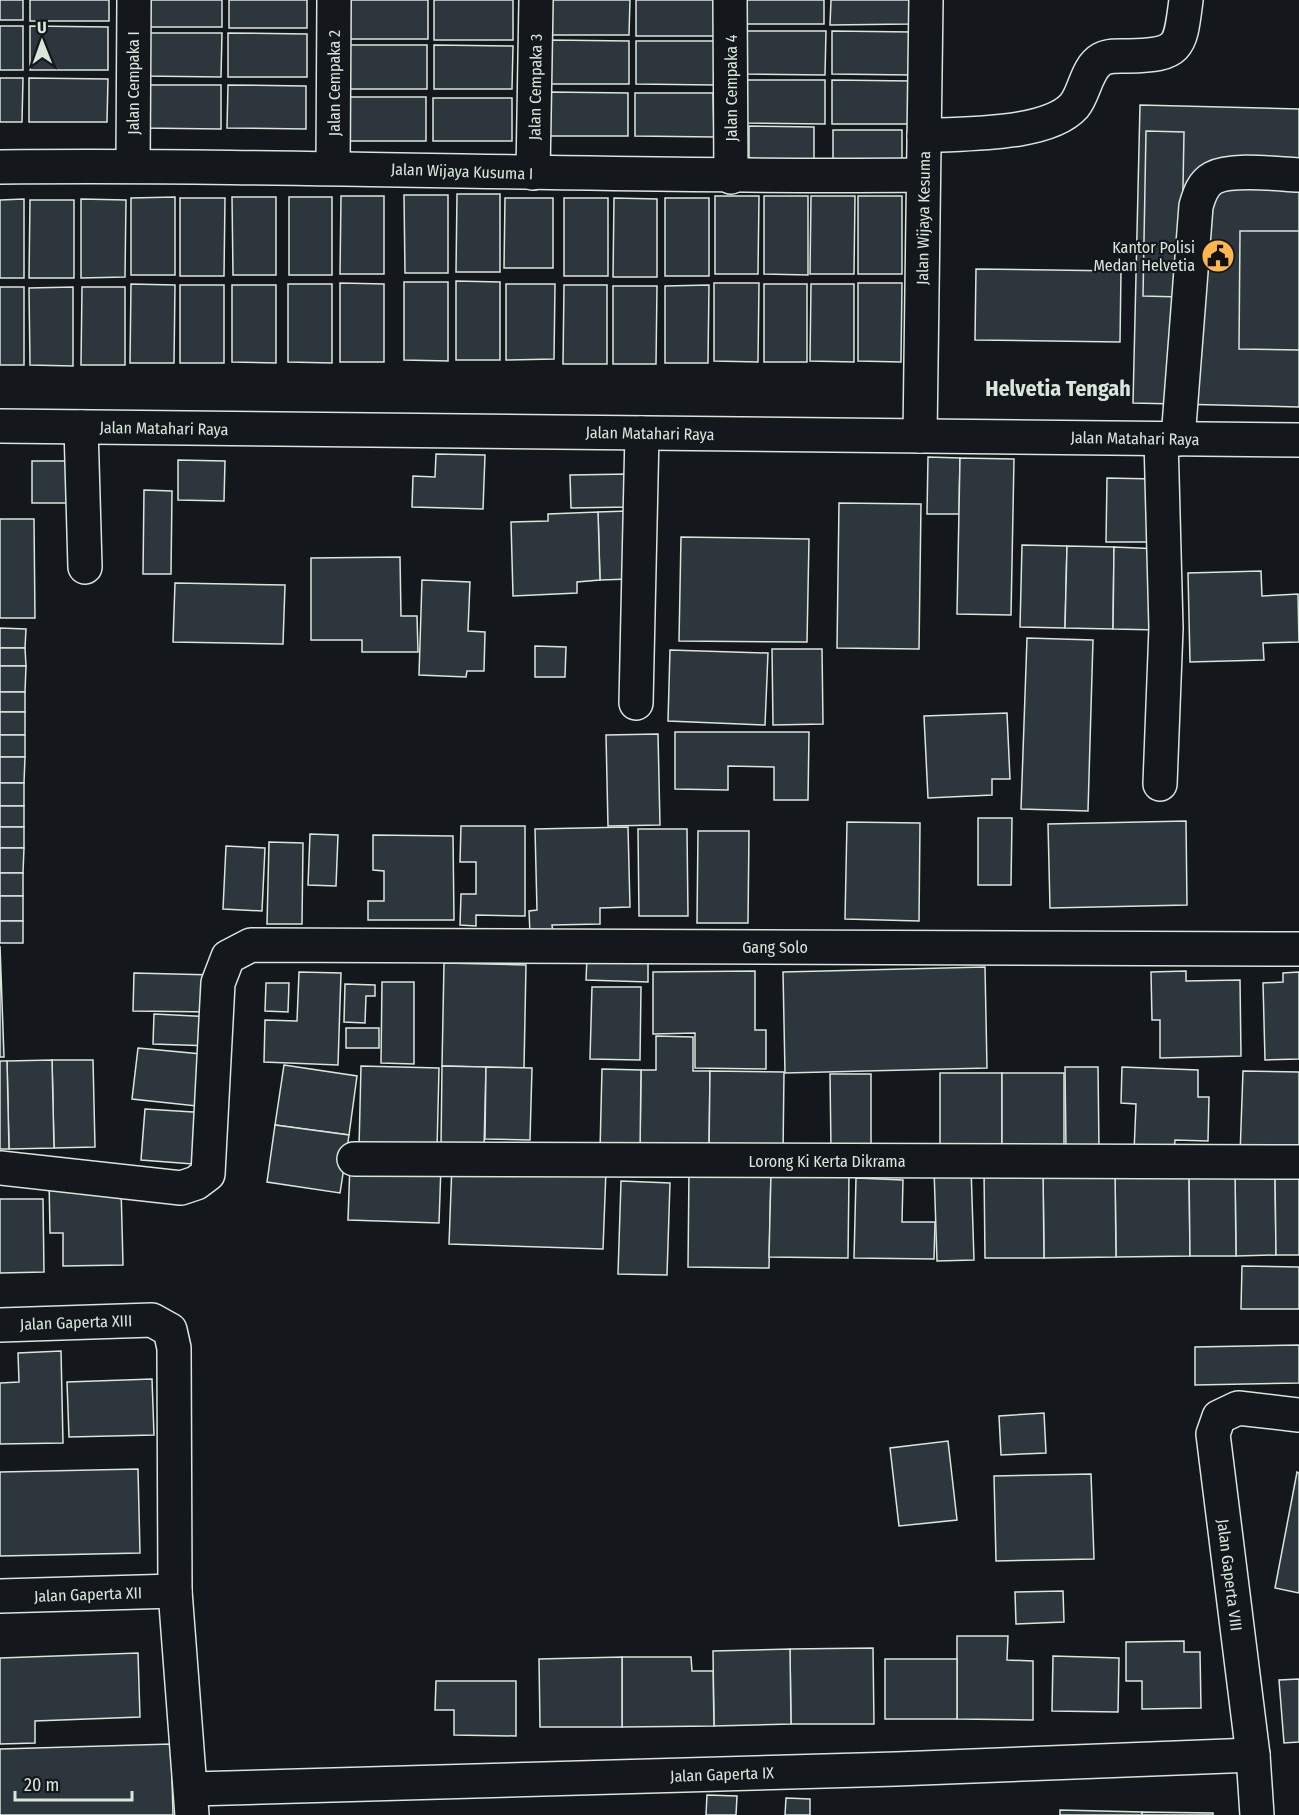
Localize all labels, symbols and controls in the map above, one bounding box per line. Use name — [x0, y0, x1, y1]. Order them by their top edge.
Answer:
north arrow — [12, 12, 72, 72]
text: U — [37, 18, 47, 37]
street label: Jalan Cempaka 2 — [325, 30, 344, 136]
street label: Jalan Cempaka I — [124, 31, 143, 135]
street label: Jalan Cempaka 3 — [525, 34, 546, 140]
street label: Jalan Cempaka 4 — [722, 34, 741, 142]
street label: Jalan Wijaya Kesuma — [913, 151, 934, 285]
street label: Jalan Wijaya Kusuma I — [391, 160, 533, 183]
place label: Kantor Polisi Medan Helvetia — [1093, 238, 1195, 275]
public building icon: Kantor Polisi Medan Helvetia — [1200, 238, 1236, 274]
district label: Helvetia Tengah — [985, 375, 1131, 402]
street label: Jalan Matahari Raya — [99, 418, 229, 439]
street label: Jalan Matahari Raya — [585, 423, 715, 444]
street label: Jalan Matahari Raya — [1070, 428, 1200, 449]
street label: Gang Solo — [742, 938, 808, 957]
street label: Lorong Ki Kerta Dikrama — [749, 1152, 906, 1171]
street label: Jalan Gaperta XIII — [20, 1311, 132, 1334]
street label: Jalan Gaperta VIII — [1213, 1518, 1246, 1632]
street label: Jalan Gaperta XII — [34, 1583, 142, 1606]
street label: Jalan Gaperta IX — [670, 1763, 774, 1786]
scale bar — [15, 1764, 132, 1802]
text: 20 m — [24, 1774, 59, 1796]

